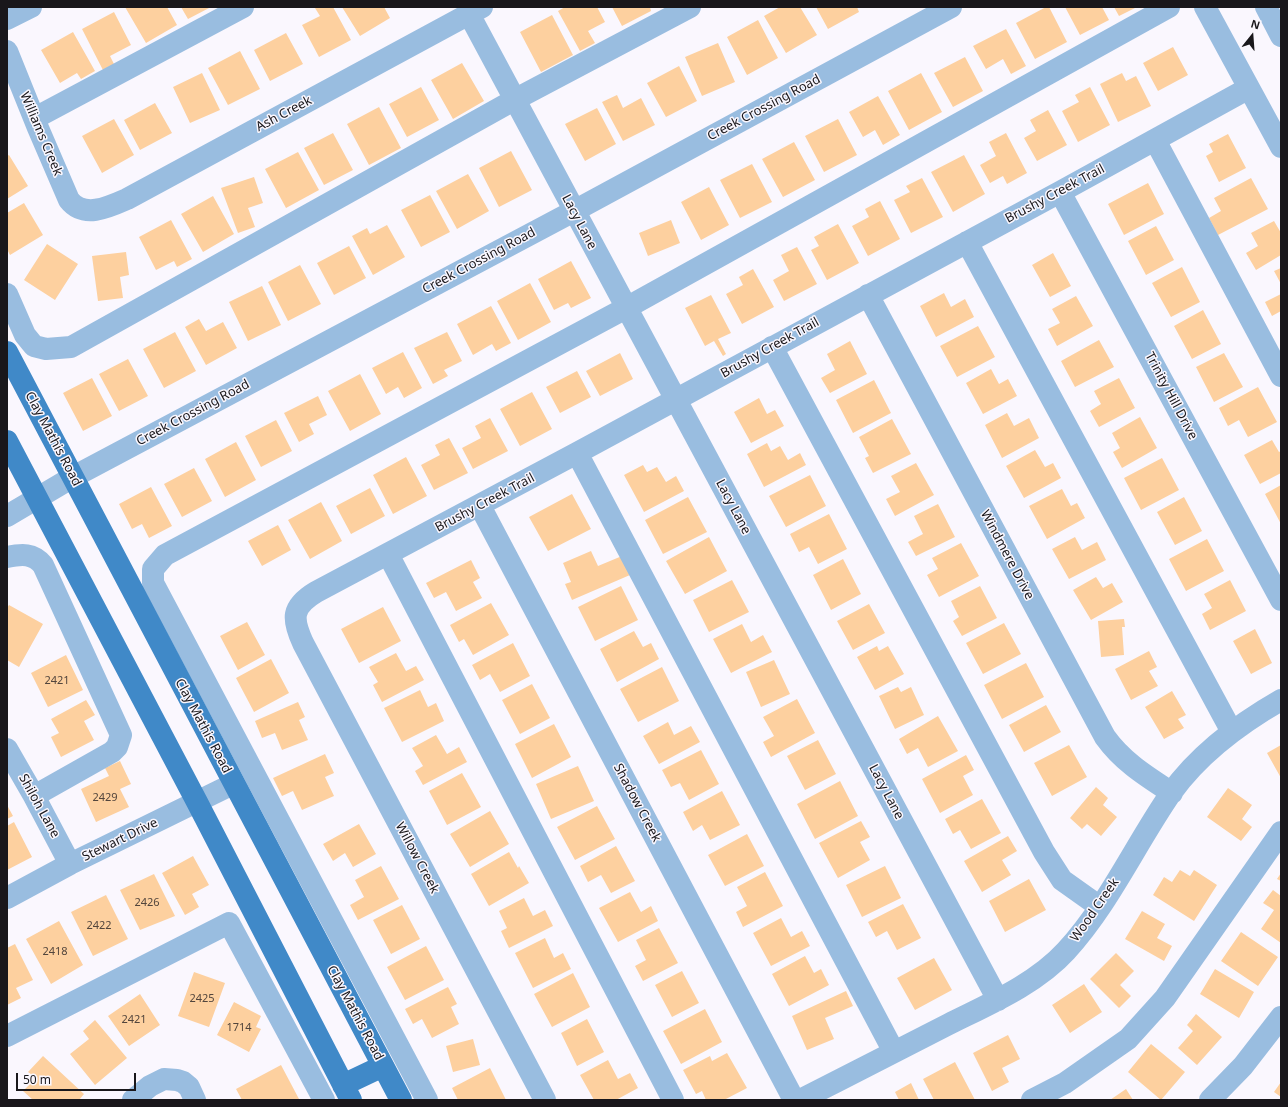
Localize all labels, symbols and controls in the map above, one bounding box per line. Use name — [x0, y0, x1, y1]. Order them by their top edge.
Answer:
north arrow — [1232, 16, 1272, 56]
text: N — [1249, 16, 1262, 33]
street label: Creek Crossing Road — [705, 72, 823, 144]
street label: Williams Creek — [16, 90, 66, 178]
street label: Ash Creek — [253, 93, 315, 135]
street label: Brushy Creek Trail — [1003, 161, 1107, 227]
street label: Lacy Lane — [558, 192, 600, 252]
street label: Creek Crossing Road — [420, 225, 538, 297]
street label: Brushy Creek Trail — [718, 314, 822, 382]
street label: Trinity Hill Drive — [1141, 350, 1201, 442]
street label: Creek Crossing Road — [134, 377, 252, 449]
street label: Clay Mathis Road — [21, 389, 85, 489]
street label: Brushy Creek Trail — [433, 470, 537, 536]
street label: Lacy Lane — [712, 477, 754, 537]
street label: Windmere Drive — [977, 508, 1037, 602]
house number: 2421 — [44, 674, 70, 688]
street label: Clay Mathis Road — [171, 676, 235, 776]
street label: Shadow Creek — [610, 761, 664, 845]
street label: Lacy Lane — [865, 762, 907, 822]
street label: Shiloh Lane — [15, 771, 63, 841]
house number: 2429 — [92, 791, 118, 805]
street label: Stewart Drive — [80, 815, 160, 865]
street label: Willow Creek — [392, 820, 442, 896]
street label: Wood Creek — [1067, 875, 1123, 945]
house number: 2426 — [134, 896, 160, 910]
house number: 2422 — [86, 919, 112, 933]
house number: 2418 — [42, 945, 68, 959]
street label: Clay Mathis Road — [323, 963, 387, 1063]
house number: 2425 — [189, 992, 215, 1006]
house number: 2421 — [121, 1013, 147, 1027]
house number: 1714 — [226, 1021, 252, 1035]
scale bar — [18, 1065, 138, 1091]
text: 50 m — [23, 1071, 51, 1088]

